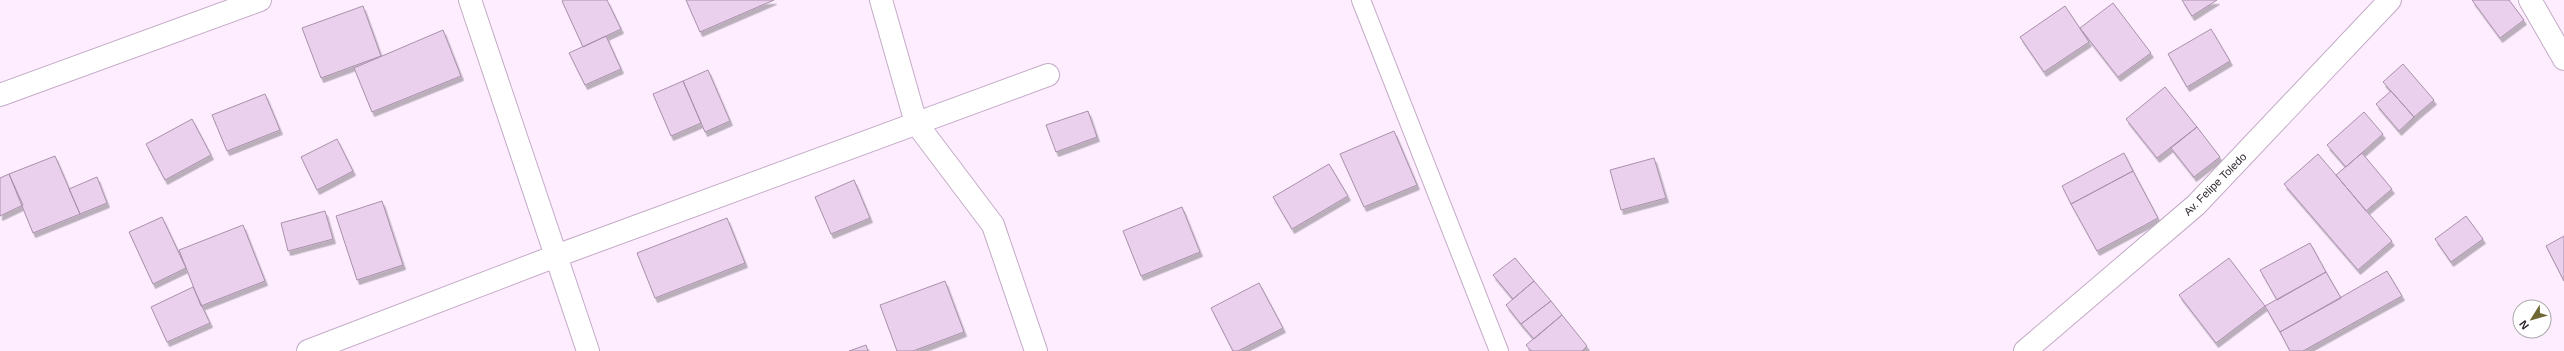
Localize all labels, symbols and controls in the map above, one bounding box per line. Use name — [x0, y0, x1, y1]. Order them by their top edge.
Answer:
street label: Av. Felipe Toledo — [2181, 150, 2249, 218]
north arrow — [2512, 299, 2552, 339]
text: N — [2517, 318, 2531, 332]

